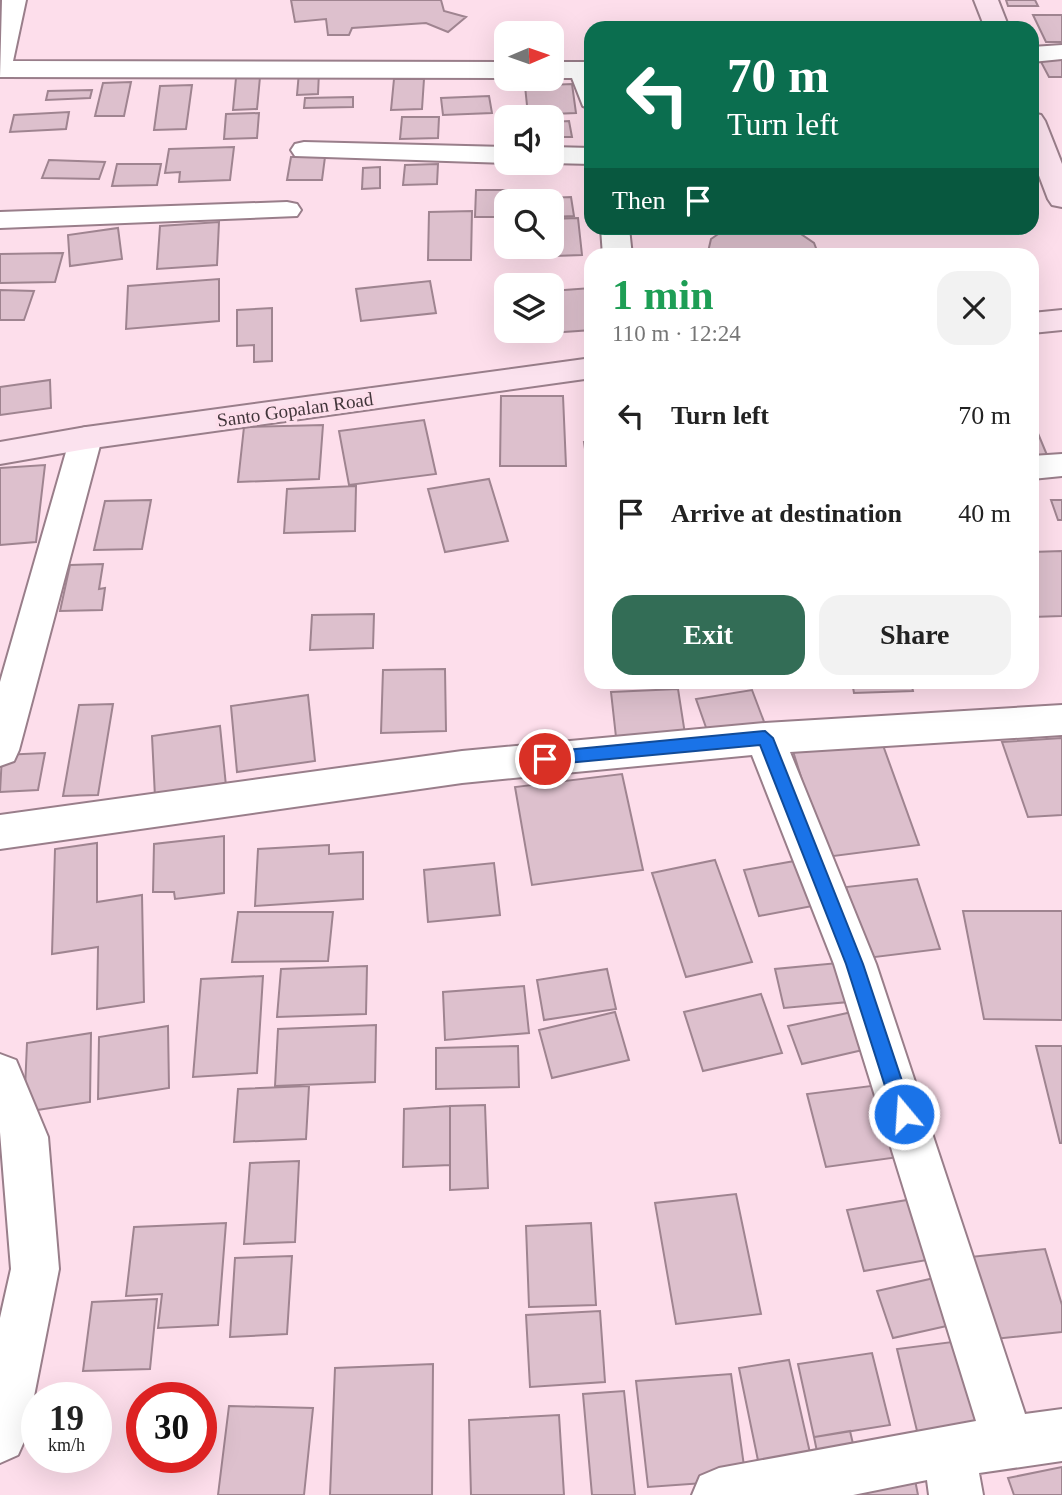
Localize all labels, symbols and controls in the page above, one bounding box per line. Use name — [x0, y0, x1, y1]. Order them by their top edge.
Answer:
north arrow — [494, 21, 564, 91]
map controls — [494, 21, 564, 343]
text: 70 m — [727, 48, 829, 103]
icon: left — [612, 49, 703, 140]
button: sound — [494, 105, 564, 175]
text: Turn left — [727, 106, 839, 142]
icon: arrive — [679, 182, 717, 220]
text: Then — [612, 186, 665, 215]
button: search — [494, 189, 564, 259]
button: close — [937, 271, 1011, 345]
text: 1 min — [612, 272, 714, 318]
button: layers — [494, 273, 564, 343]
text: 110 m · 12:24 — [612, 321, 741, 346]
street label: Santo Gopalan Road — [216, 388, 375, 431]
icon: left — [612, 397, 650, 435]
text: Turn left — [671, 401, 769, 430]
text: 70 m — [958, 401, 1011, 430]
icon: arrive — [612, 495, 650, 533]
text: Arrive at destination — [671, 499, 902, 528]
text: 40 m — [958, 499, 1011, 528]
button: Exit — [612, 595, 805, 675]
button: Share — [819, 595, 1011, 675]
pin — [515, 729, 575, 789]
icon: arrive — [526, 740, 564, 778]
position arrow — [867, 1077, 941, 1151]
speed limit sign: 30 — [126, 1382, 217, 1473]
text: 19 — [49, 1399, 84, 1438]
text: km/h — [48, 1435, 85, 1455]

